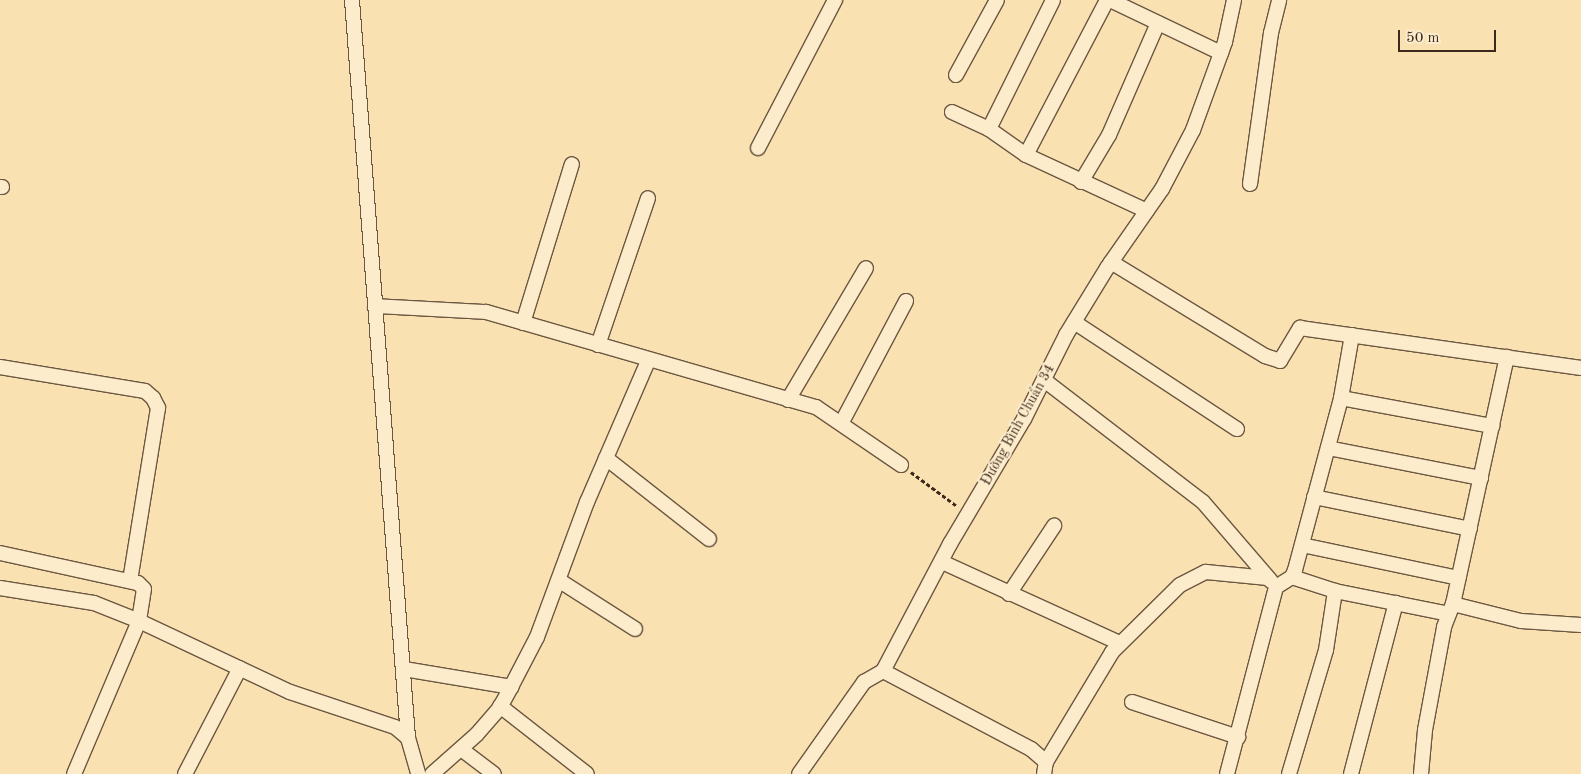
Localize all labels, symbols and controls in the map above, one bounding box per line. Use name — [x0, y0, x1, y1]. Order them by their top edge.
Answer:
scale bar — [1401, 20, 1498, 52]
text: 50 m — [1406, 31, 1440, 46]
street label: Đường Bình Chuẩn 34 — [978, 362, 1058, 488]

